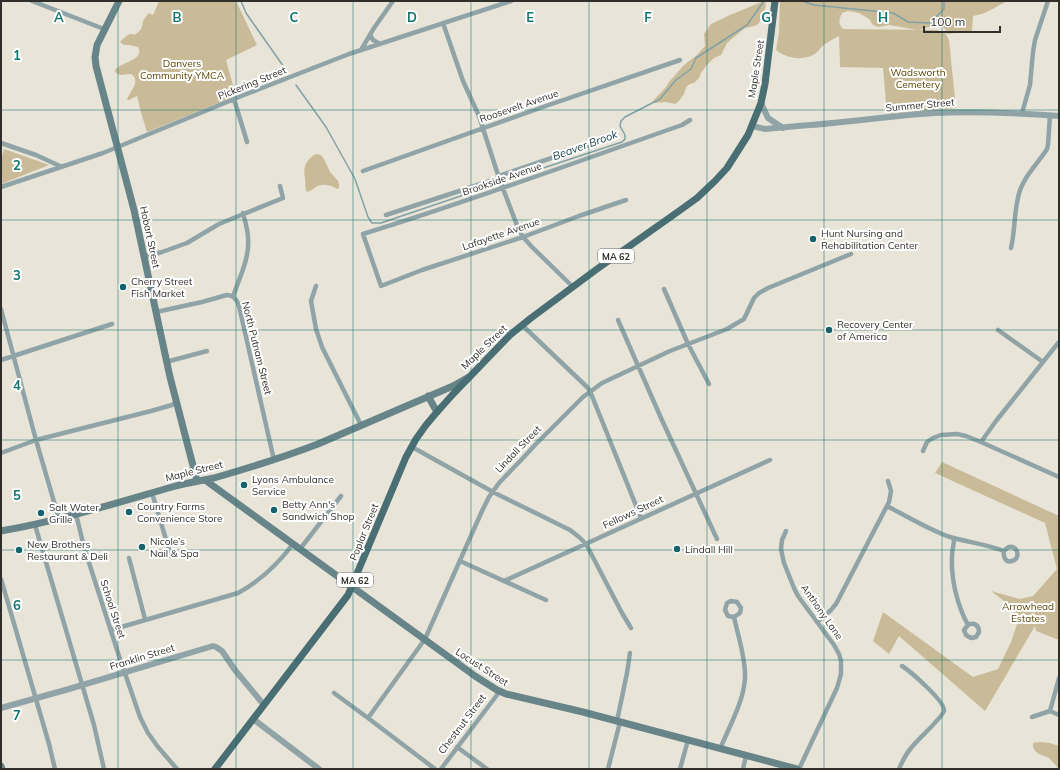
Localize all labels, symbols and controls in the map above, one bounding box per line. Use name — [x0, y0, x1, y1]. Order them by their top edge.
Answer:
scale bar — [924, 8, 1000, 34]
text: A — [54, 9, 64, 25]
text: B — [173, 9, 182, 25]
text: C — [290, 9, 299, 25]
text: D — [407, 9, 417, 25]
text: E — [526, 9, 534, 25]
text: F — [644, 9, 652, 25]
text: G — [761, 9, 771, 25]
text: H — [878, 9, 888, 25]
text: 100 m — [930, 14, 965, 29]
street label: Maple Street — [745, 39, 767, 99]
text: 1 — [13, 47, 21, 63]
park label: Danvers Community YMCA — [140, 57, 225, 82]
street label: Pickering Street — [216, 63, 288, 103]
park label: Wadsworth Cemetery — [891, 66, 946, 91]
street label: Roosevelt Avenue — [478, 86, 560, 126]
street label: Summer Street — [885, 95, 955, 114]
water label: Beaver Brook — [551, 127, 620, 163]
text: 2 — [13, 157, 21, 173]
street label: Brookside Avenue — [461, 159, 543, 199]
street label: Hobart Street — [137, 205, 163, 270]
street label: Lafayette Avenue — [461, 215, 541, 253]
place label: Hunt Nursing and Rehabilitation Center — [821, 227, 918, 252]
marker: Hunt Nursing and Rehabilitation Center — [808, 234, 818, 244]
road number: MA 62 — [598, 249, 634, 263]
text: 3 — [13, 267, 21, 283]
place label: Cherry Street Fish Market — [131, 275, 193, 300]
marker: Cherry Street Fish Market — [118, 282, 128, 292]
street label: North Putnam Street — [239, 300, 275, 396]
place label: Recovery Center of America — [837, 318, 913, 343]
street label: Maple Street — [458, 322, 510, 372]
marker: Recovery Center of America — [824, 325, 834, 335]
text: 4 — [13, 377, 21, 393]
street label: Lindall Street — [492, 422, 544, 475]
street label: Maple Street — [164, 457, 225, 484]
place label: Lyons Ambulance Service — [252, 473, 334, 498]
marker: Lyons Ambulance Service — [239, 480, 249, 490]
text: 5 — [13, 487, 21, 503]
street label: Fellows Street — [601, 492, 666, 532]
place label: Betty Ann's Sandwich Shop — [282, 498, 354, 523]
place label: Country Farms Convenience Store — [137, 500, 223, 525]
place label: Salt Water Grille — [49, 501, 99, 526]
street label: Poplar Street — [347, 501, 382, 562]
marker: Betty Ann's Sandwich Shop — [269, 505, 279, 515]
marker: Country Farms Convenience Store — [124, 507, 134, 517]
marker: Salt Water Grille — [36, 508, 46, 518]
place label: Nicole’s Nail & Spa — [150, 535, 198, 560]
place label: New Brothers Restaurant & Deli — [27, 538, 108, 563]
marker: Nicole’s Nail & Spa — [137, 542, 147, 552]
place label: Lindall Hill — [685, 543, 733, 556]
marker: Lindall Hill — [672, 544, 682, 554]
marker: New Brothers Restaurant & Deli — [14, 545, 24, 555]
road number: MA 62 — [337, 573, 373, 587]
street label: School Street — [97, 578, 129, 641]
street label: Anthony Lane — [798, 582, 846, 642]
text: 6 — [13, 597, 21, 613]
park label: Arrowhead Estates — [1002, 600, 1054, 625]
street label: Franklin Street — [108, 641, 176, 673]
street label: Locust Street — [453, 645, 511, 689]
street label: Chestnut Street — [435, 691, 489, 757]
text: 7 — [13, 707, 21, 723]

